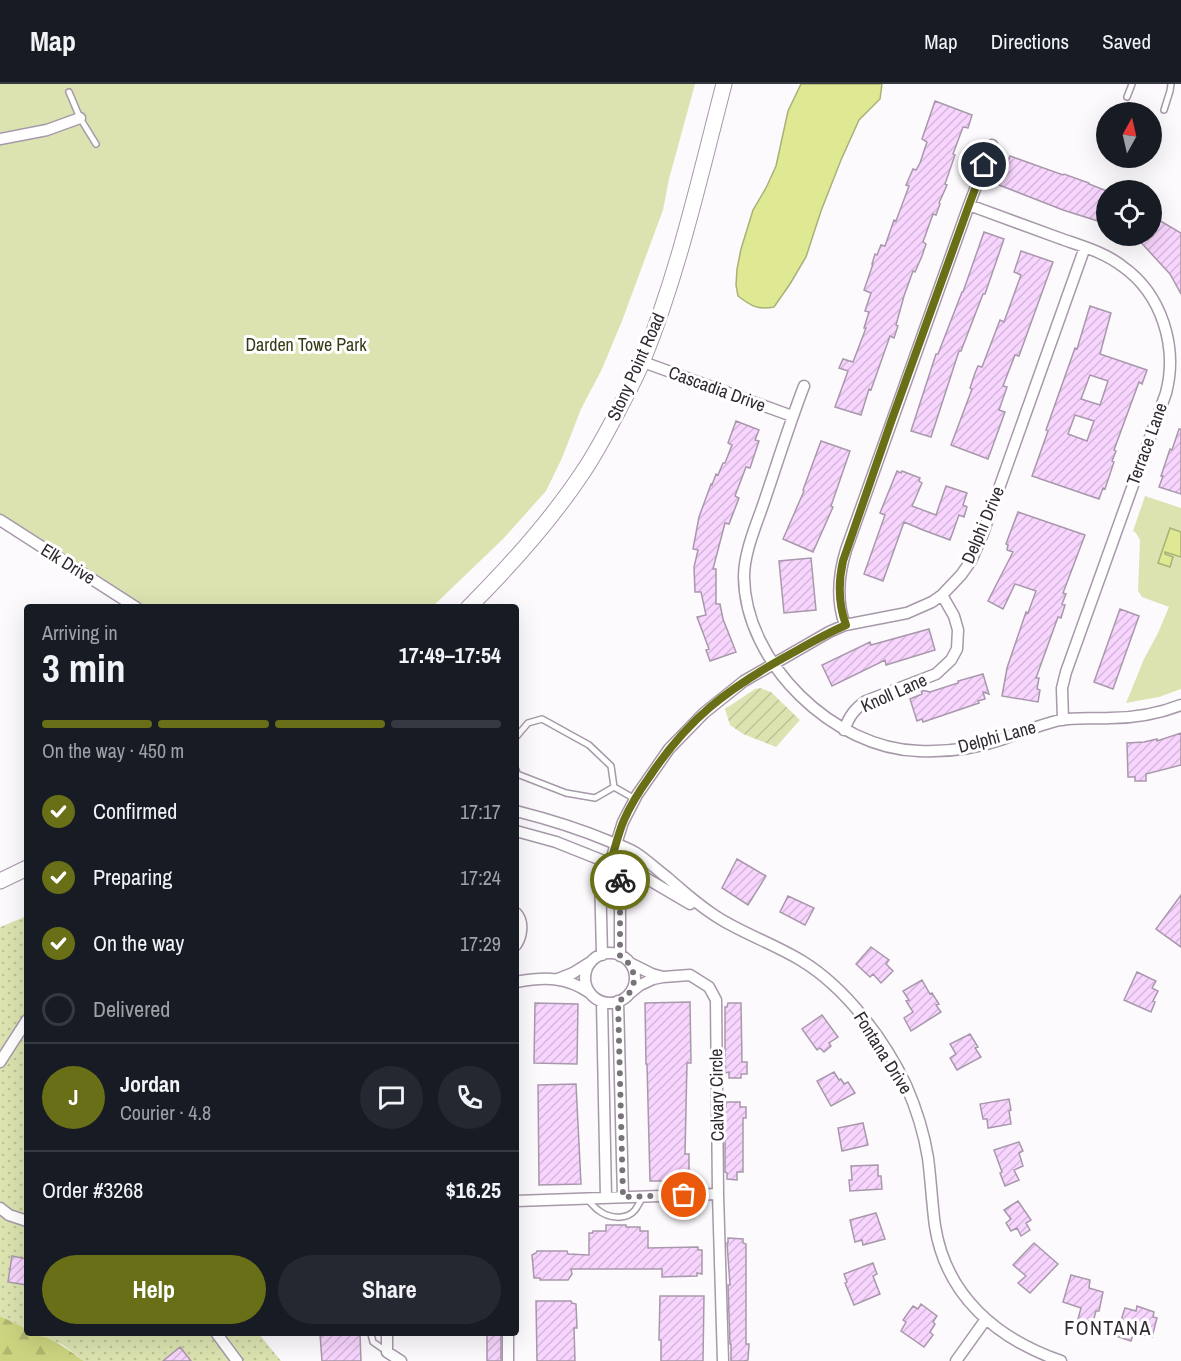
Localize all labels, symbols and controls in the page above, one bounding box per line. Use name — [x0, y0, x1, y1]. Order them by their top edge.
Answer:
text: Map — [30, 22, 76, 60]
text: Map — [924, 27, 958, 56]
text: Directions — [991, 27, 1069, 56]
text: Saved — [1102, 27, 1151, 56]
north arrow — [1096, 102, 1162, 168]
map controls — [1096, 102, 1162, 246]
pin — [958, 139, 1009, 190]
icon: home — [967, 148, 1000, 181]
button: locate — [1096, 180, 1162, 246]
street label: Stony Point Road — [601, 309, 670, 425]
park label: Darden Towe Park — [245, 332, 367, 357]
street label: Cascadia Drive — [665, 359, 769, 418]
street label: Terrace Lane — [1120, 399, 1173, 489]
street label: Delphi Drive — [955, 482, 1010, 567]
street label: Elk Drive — [36, 537, 100, 590]
text: Arriving in — [42, 619, 118, 646]
text: 17:49–17:54 — [399, 640, 501, 670]
text: 3 min — [42, 642, 126, 694]
street label: Knoll Lane — [857, 667, 931, 718]
street label: Delphi Lane — [955, 714, 1039, 759]
text: On the way · 450 m — [42, 737, 184, 764]
icon: check — [42, 795, 75, 828]
text: Confirmed — [93, 796, 177, 826]
text: 17:17 — [460, 798, 501, 825]
courier — [590, 850, 650, 910]
icon: check — [42, 861, 75, 894]
text: Preparing — [93, 862, 172, 892]
text: 17:24 — [460, 864, 501, 891]
icon: bike — [604, 864, 637, 897]
icon: check — [42, 927, 75, 960]
text: On the way — [93, 928, 184, 958]
text: 17:29 — [460, 930, 501, 957]
text: Delivered — [93, 994, 170, 1024]
street label: Fontana Drive — [848, 1007, 919, 1099]
street label: Calvary Circle — [703, 1048, 730, 1142]
button: chat — [360, 1066, 423, 1129]
button: phone — [438, 1066, 501, 1129]
text: Jordan — [120, 1069, 180, 1099]
text: J — [68, 1082, 79, 1112]
text: Courier · 4.8 — [120, 1099, 211, 1126]
pin — [658, 1169, 709, 1220]
text: Order #3268 — [42, 1175, 143, 1205]
text: $16.25 — [446, 1175, 501, 1205]
icon: bag — [667, 1178, 700, 1211]
button: Help — [42, 1255, 266, 1324]
button: Share — [278, 1255, 501, 1324]
district label: FONTANA — [1064, 1314, 1152, 1341]

